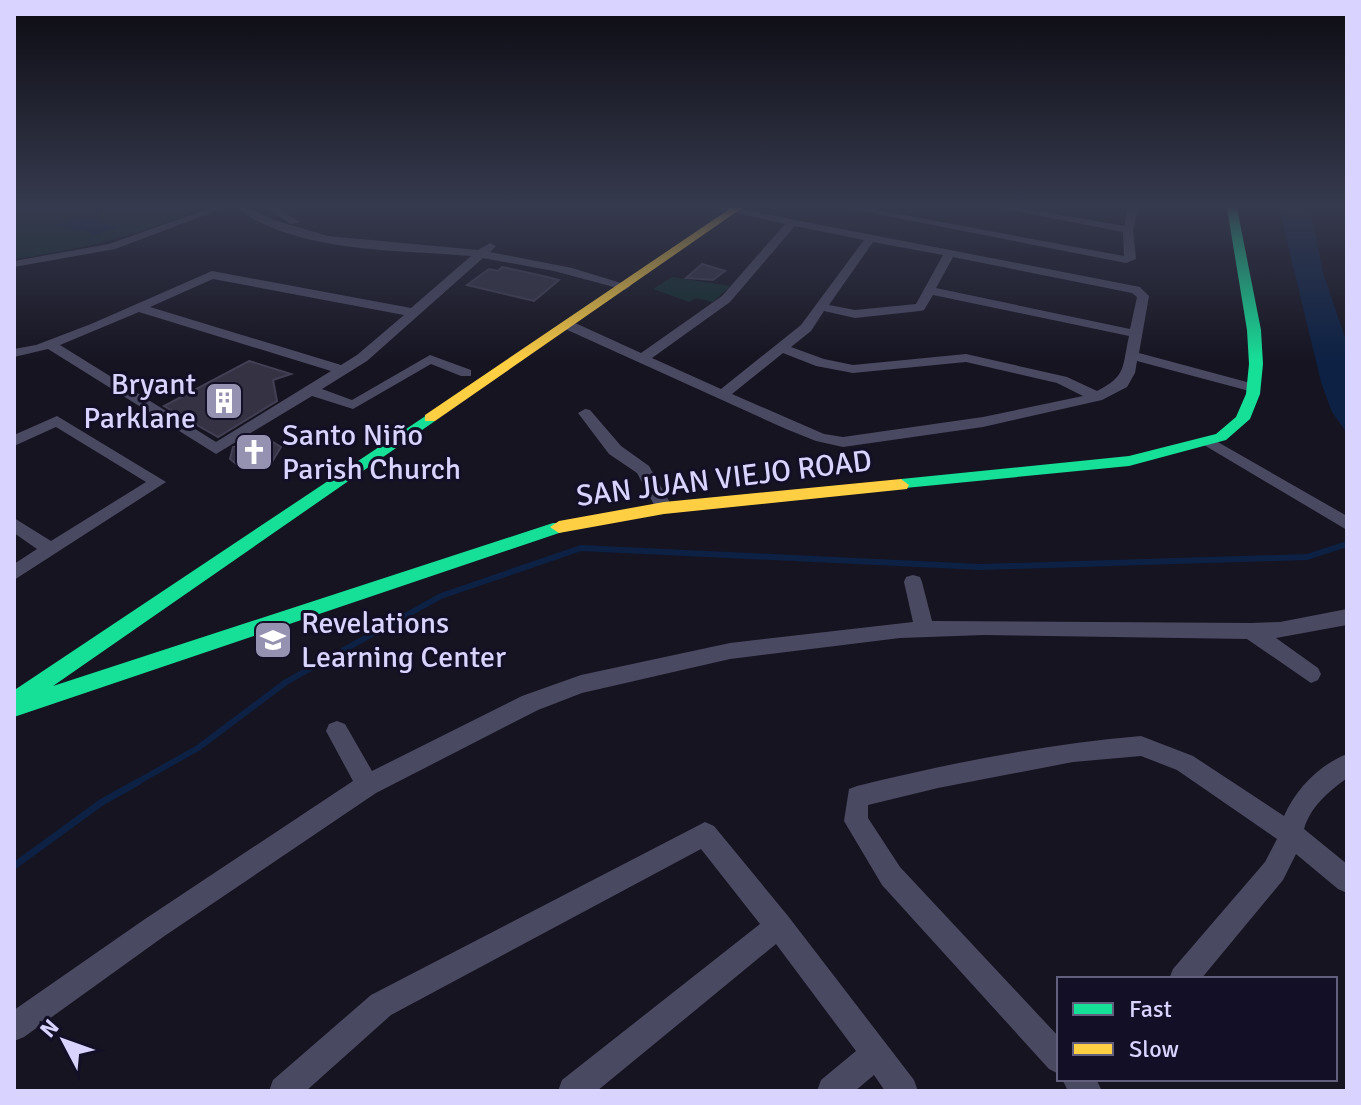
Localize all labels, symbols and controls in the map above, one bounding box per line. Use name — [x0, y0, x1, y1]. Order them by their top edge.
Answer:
place label: Bryant Parklane — [83, 366, 196, 437]
building icon: Bryant Parklane — [203, 380, 245, 422]
place label: Santo Niño Parish Church — [282, 417, 461, 488]
church icon: Santo Niño Parish Church — [233, 431, 275, 473]
street label: SAN JUAN VIEJO ROAD — [574, 442, 874, 515]
place label: Revelations Learning Center — [301, 605, 506, 676]
school or university icon: Revelations Learning Center — [252, 619, 294, 661]
legend — [1057, 977, 1337, 1081]
text: Fast — [1129, 994, 1172, 1024]
north arrow — [24, 1001, 104, 1081]
text: N — [34, 1014, 64, 1043]
text: Slow — [1129, 1034, 1179, 1064]

